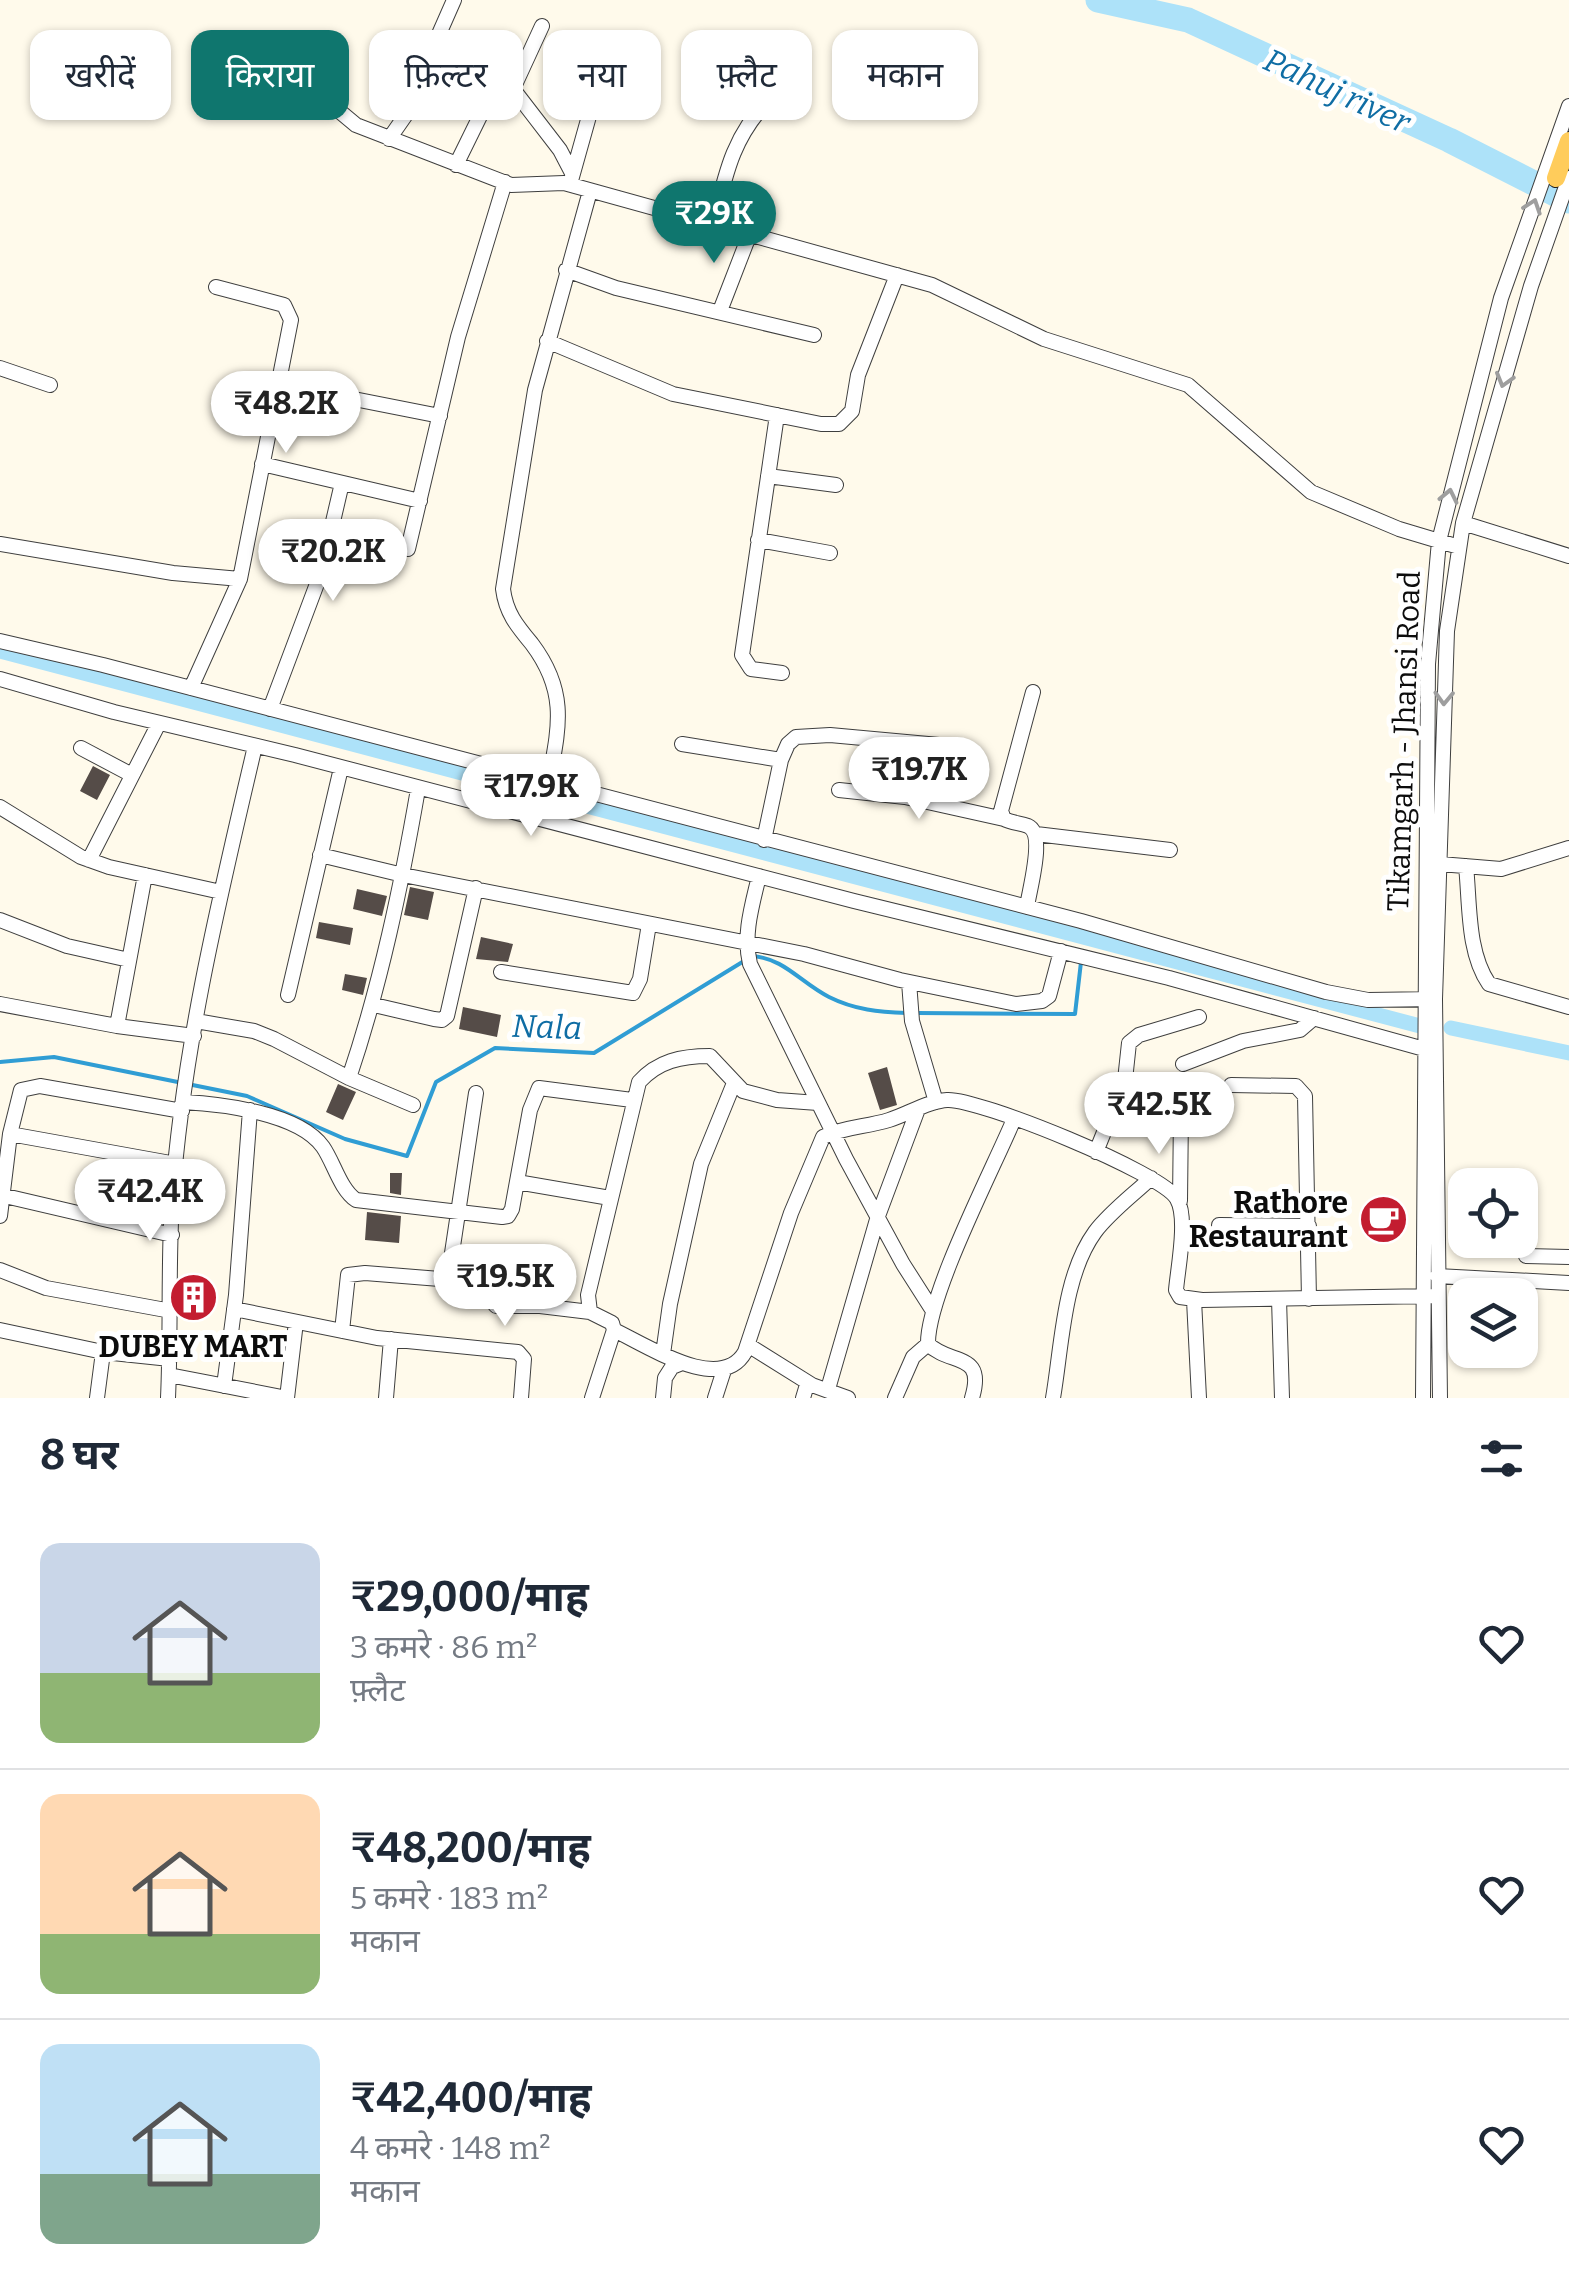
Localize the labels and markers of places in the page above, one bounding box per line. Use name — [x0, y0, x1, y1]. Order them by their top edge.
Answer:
pin: ₹29K — [655, 181, 773, 266]
pin: ₹48.2K — [205, 371, 367, 456]
pin: ₹20.2K — [252, 519, 414, 604]
pin: ₹19.7K — [838, 737, 1000, 822]
pin: ₹17.9K — [450, 754, 612, 839]
pin: ₹42.5K — [1078, 1072, 1240, 1157]
pin: ₹42.4K — [69, 1159, 231, 1244]
place label: Rathore Restaurant — [1189, 1185, 1348, 1255]
cafe icon: Rathore Restaurant — [1357, 1194, 1409, 1246]
pin: ₹19.5K — [424, 1244, 586, 1329]
building icon: DUBEY MART — [167, 1272, 219, 1324]
place label: DUBEY MART — [99, 1329, 287, 1365]

